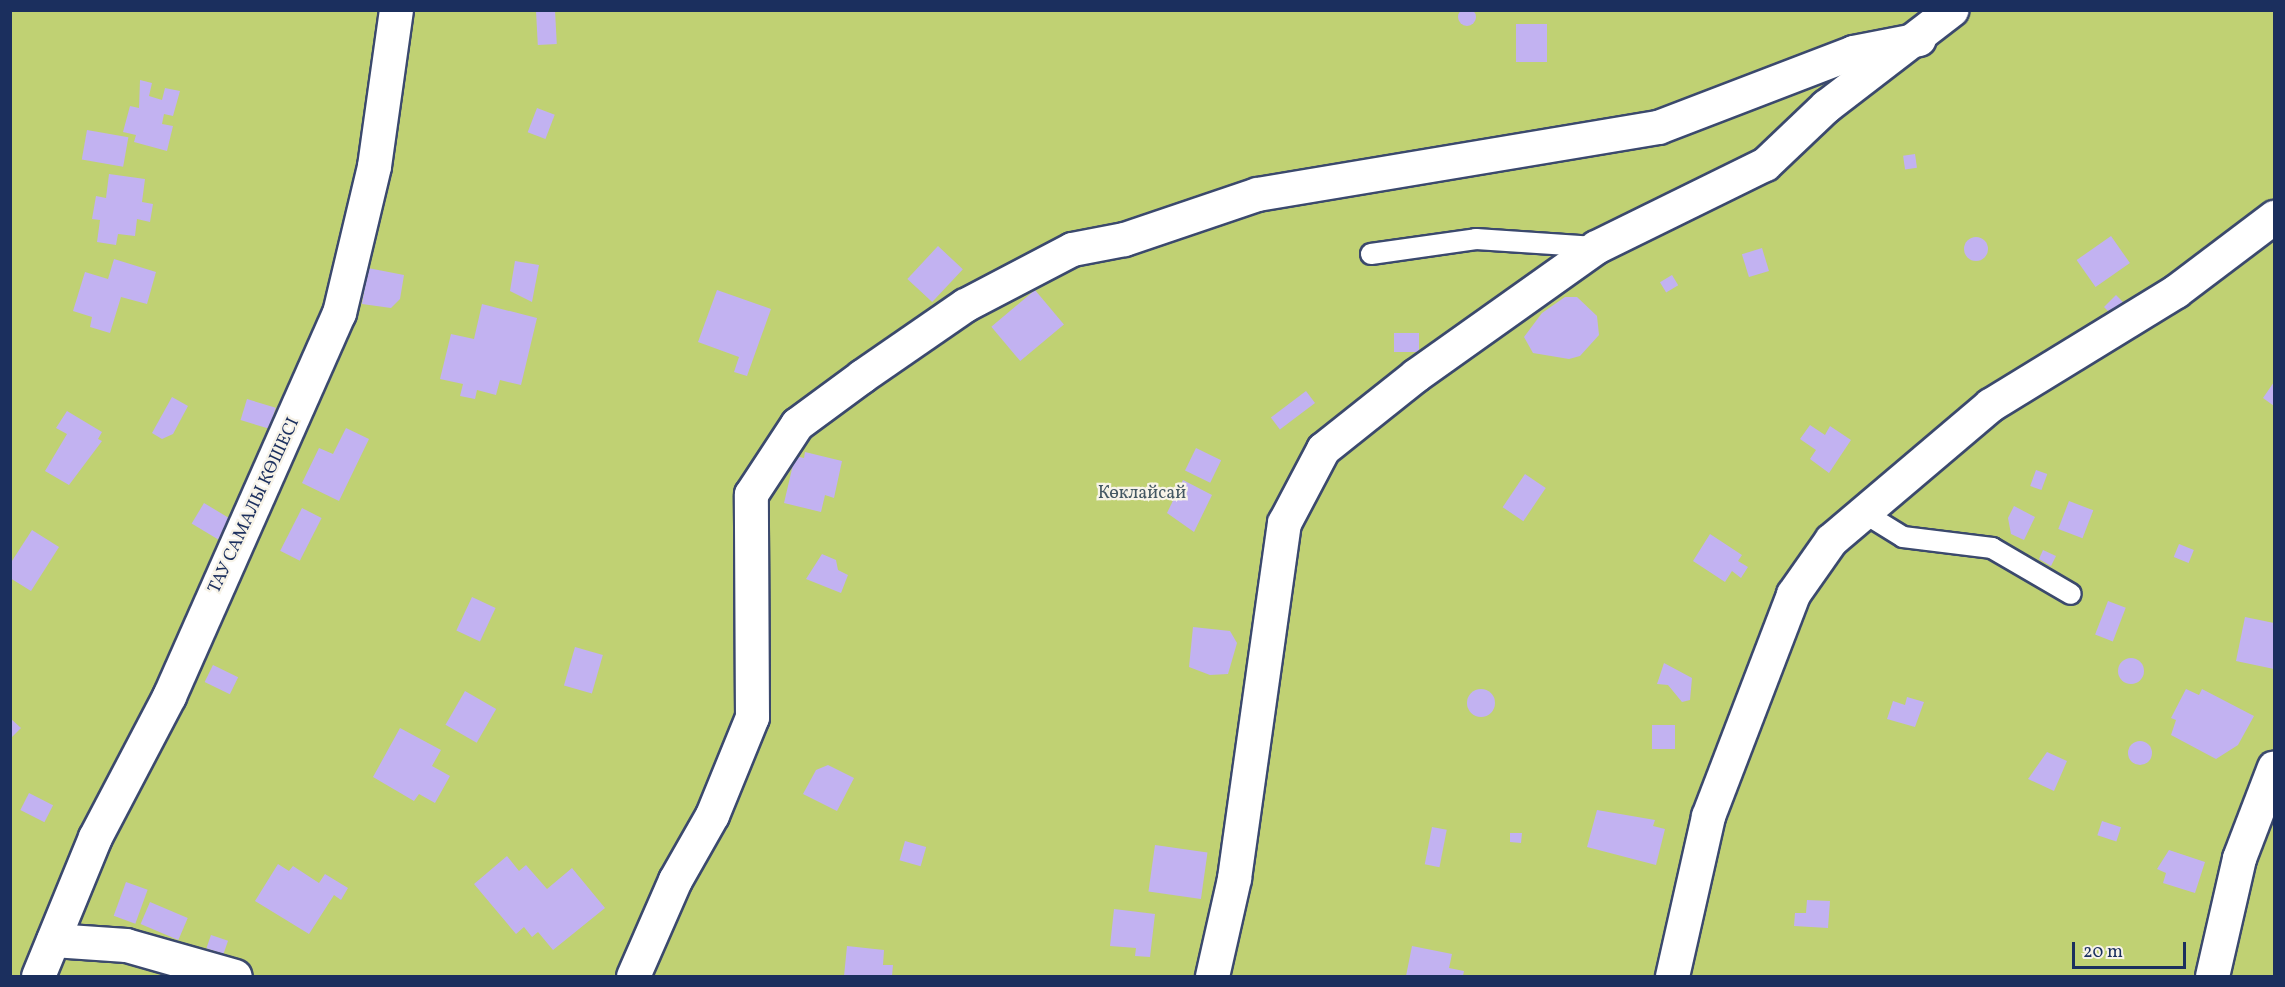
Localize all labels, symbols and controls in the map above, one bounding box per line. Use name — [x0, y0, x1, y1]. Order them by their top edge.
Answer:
street label: ТАУ САМАЛЫ КӨШЕСІ — [205, 414, 305, 598]
park label: Көклайсай — [1098, 483, 1186, 505]
scale bar — [2075, 930, 2189, 968]
text: 20 m — [2083, 940, 2123, 965]

